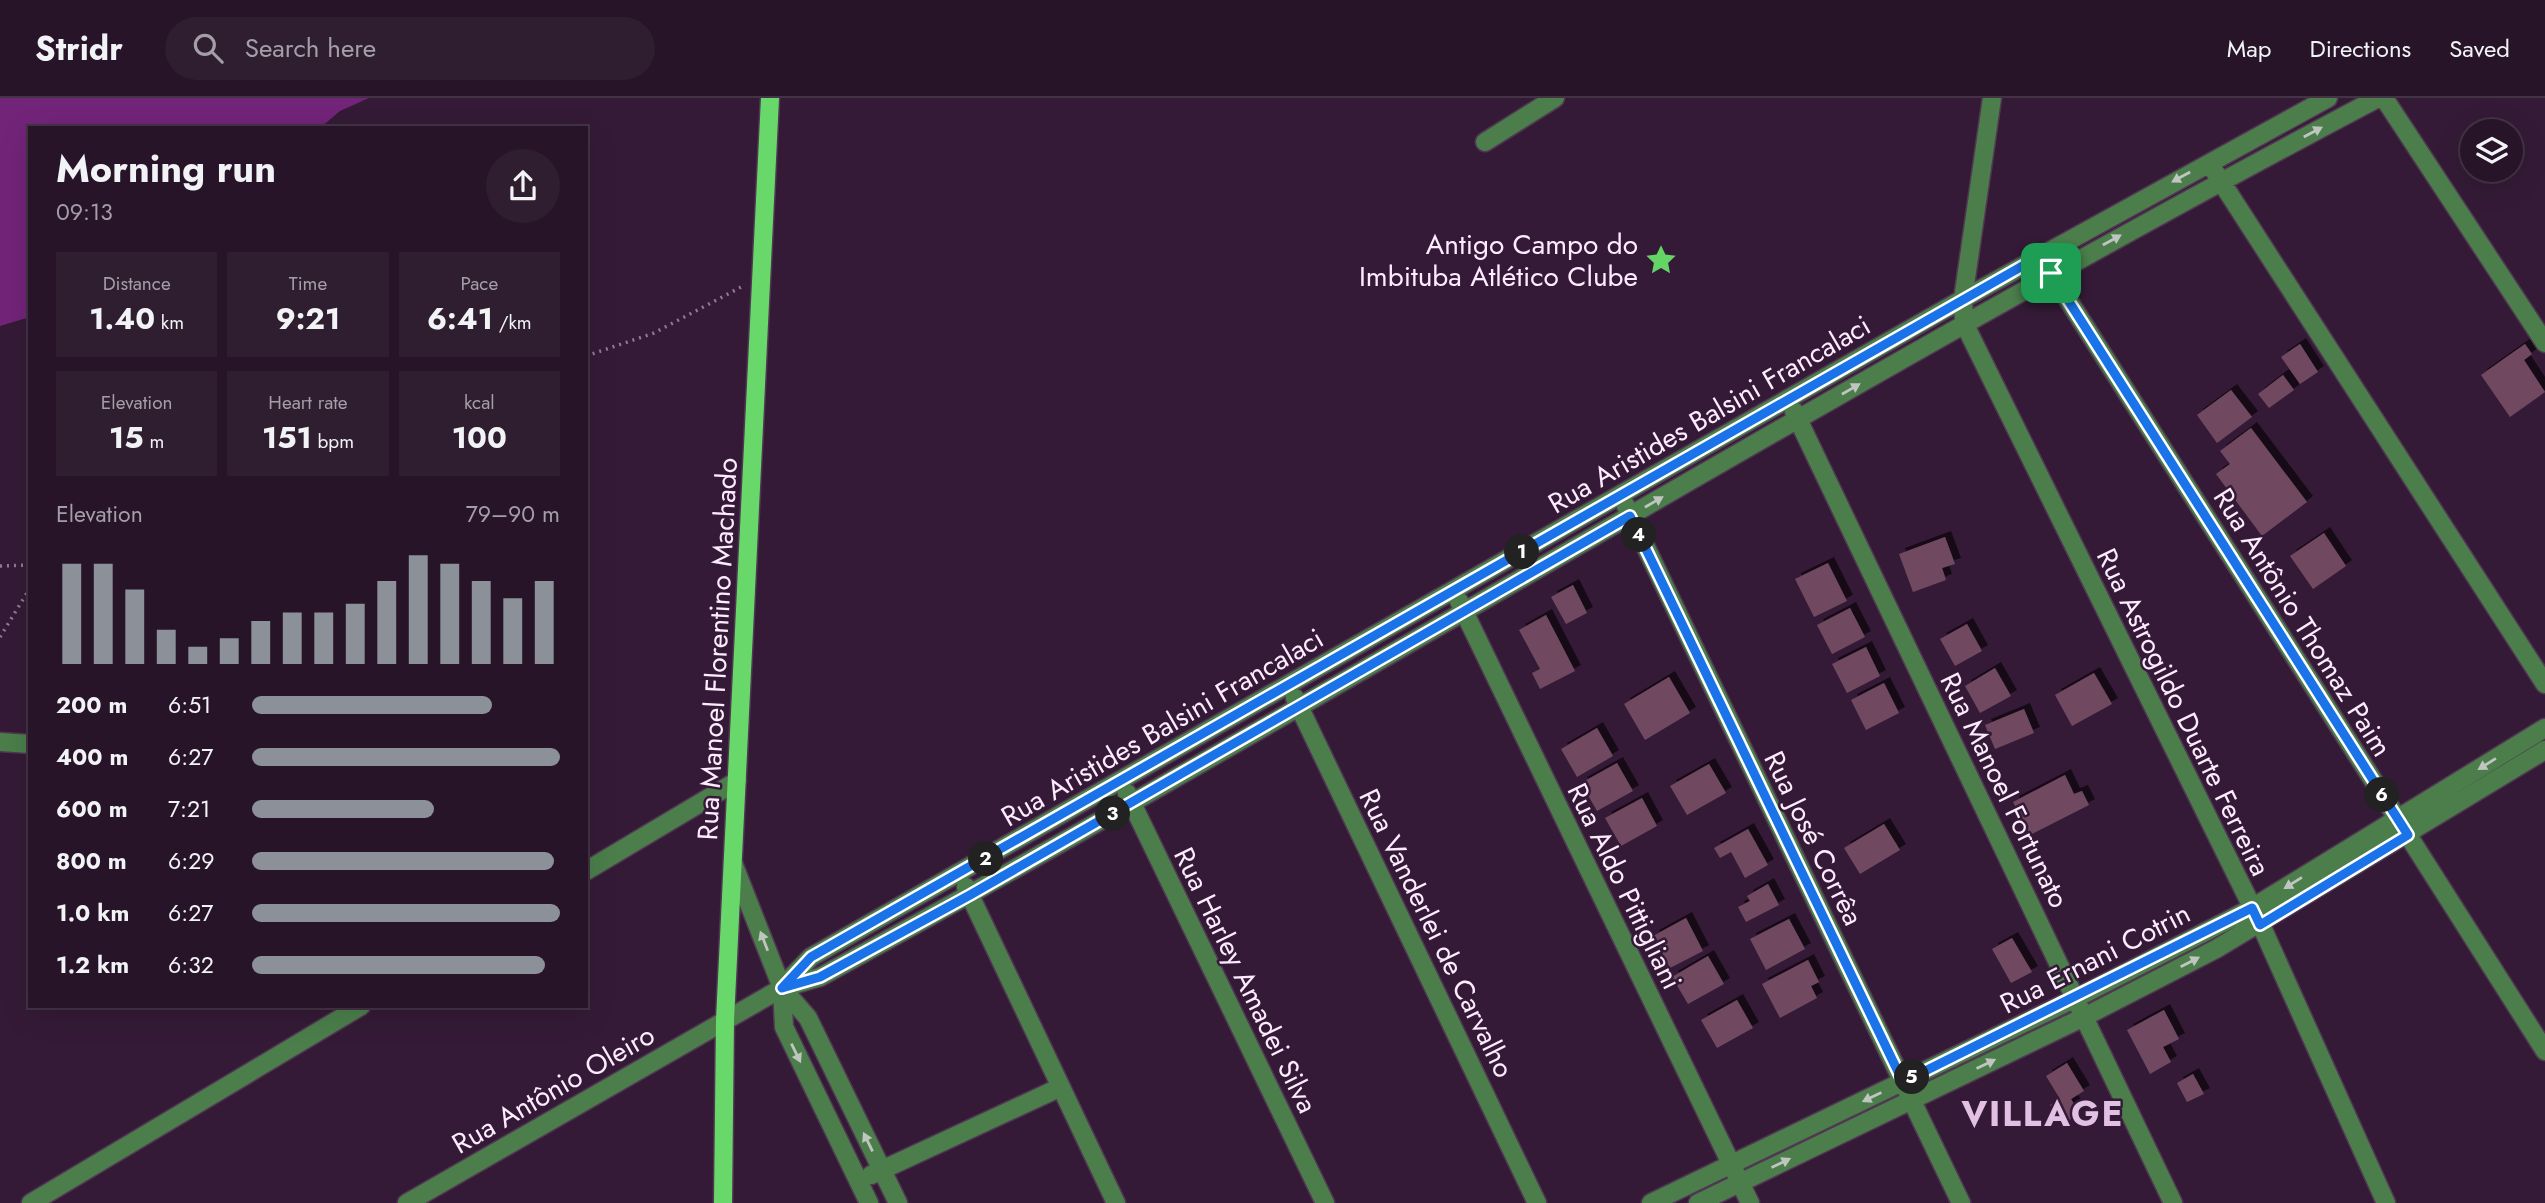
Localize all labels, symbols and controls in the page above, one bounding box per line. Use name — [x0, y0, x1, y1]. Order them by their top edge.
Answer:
search box — [165, 17, 655, 80]
text: Stridr — [35, 25, 123, 72]
icon: search — [189, 29, 227, 67]
text: Search here — [245, 29, 376, 67]
text: Map — [2227, 31, 2272, 66]
text: Directions — [2310, 31, 2411, 66]
text: Saved — [2449, 31, 2510, 66]
map controls — [2460, 119, 2523, 182]
button: layers — [2460, 119, 2523, 182]
one-way arrow — [2303, 126, 2323, 138]
text: Morning run — [56, 141, 276, 196]
button: share — [486, 149, 560, 223]
one-way arrow — [2172, 171, 2191, 183]
text: 09:13 — [56, 195, 113, 229]
place label: Antigo Campo do Imbituba Atlético Clube — [1359, 224, 1638, 297]
one-way arrow — [2103, 234, 2122, 246]
place icon: Antigo Campo do Imbituba Atlético Clube — [1644, 243, 1678, 277]
pin — [2021, 243, 2081, 303]
icon: arrive — [2032, 254, 2070, 292]
text: Distance — [103, 270, 171, 297]
text: Time — [289, 270, 327, 297]
text: Pace — [460, 270, 498, 297]
text: 1.40 — [89, 297, 155, 340]
text: 9:21 — [276, 297, 340, 340]
text: 6:41 — [427, 297, 493, 340]
street label: Rua Aristides Balsini Francalaci — [1540, 305, 1878, 524]
text: km — [155, 309, 184, 336]
text: /km — [493, 309, 532, 336]
one-way arrow — [1841, 382, 1860, 395]
text: Elevation — [101, 389, 173, 416]
text: Heart rate — [268, 389, 348, 416]
text: kcal — [464, 389, 495, 416]
text: 15 — [109, 416, 144, 459]
text: 151 — [262, 416, 312, 459]
text: 100 — [452, 416, 507, 459]
text: m — [144, 428, 164, 455]
text: bpm — [312, 428, 354, 455]
street label: Rua Manoel Florentino Machado — [687, 457, 748, 841]
street label: Rua Antônio Thomaz Paim — [2203, 480, 2402, 764]
one-way arrow — [1644, 496, 1663, 508]
text: Elevation — [56, 497, 143, 531]
text: 79–90 m — [466, 497, 560, 531]
pin: 4 — [1622, 518, 1656, 552]
text: 4 — [1632, 521, 1645, 548]
pin: 1 — [1504, 534, 1540, 570]
text: 1 — [1517, 538, 1526, 565]
street label: Rua Astrogildo Duarte Ferreira — [2086, 541, 2281, 883]
street label: Rua Aristides Balsini Francalaci — [993, 618, 1331, 837]
street label: Rua Manoel Fortunato — [1930, 666, 2079, 915]
text: 200 m — [56, 688, 127, 722]
text: 6:51 — [168, 688, 211, 722]
text: 400 m — [56, 740, 128, 774]
text: 6:27 — [168, 740, 213, 774]
street label: Rua José Corrêa — [1754, 744, 1874, 932]
one-way arrow — [2477, 757, 2496, 770]
street label: Rua Aldo Pittigliani — [1557, 776, 1692, 996]
pin: 6 — [2364, 778, 2400, 812]
text: 6 — [2375, 781, 2388, 808]
street label: Rua Vanderlei de Carvalho — [1349, 782, 1524, 1085]
text: 600 m — [56, 792, 128, 826]
text: 7:21 — [168, 792, 210, 826]
pin: 3 — [1096, 796, 1130, 832]
text: 3 — [1107, 800, 1118, 827]
street label: Rua Harley Amadei Silva — [1163, 840, 1328, 1120]
pin: 2 — [968, 842, 1004, 876]
text: 800 m — [56, 844, 127, 878]
text: 6:29 — [168, 844, 214, 878]
text: 2 — [979, 845, 992, 872]
one-way arrow — [2283, 876, 2302, 889]
street label: Rua Ernani Cotrin — [1993, 893, 2197, 1024]
text: 1.0 km — [56, 896, 129, 930]
text: 6:27 — [168, 896, 213, 930]
one-way arrow — [758, 931, 769, 952]
text: 1.2 km — [56, 948, 129, 982]
text: 6:32 — [168, 948, 214, 982]
one-way arrow — [2180, 956, 2200, 967]
street label: Rua Antônio Oleiro — [444, 1015, 662, 1164]
one-way arrow — [791, 1043, 802, 1063]
one-way arrow — [1976, 1058, 1996, 1070]
pin: 5 — [1895, 1060, 1930, 1094]
text: 5 — [1905, 1063, 1918, 1090]
district label: VILLAGE — [1960, 1089, 2125, 1139]
one-way arrow — [1862, 1091, 1882, 1102]
one-way arrow — [863, 1132, 874, 1152]
one-way arrow — [1771, 1157, 1791, 1168]

